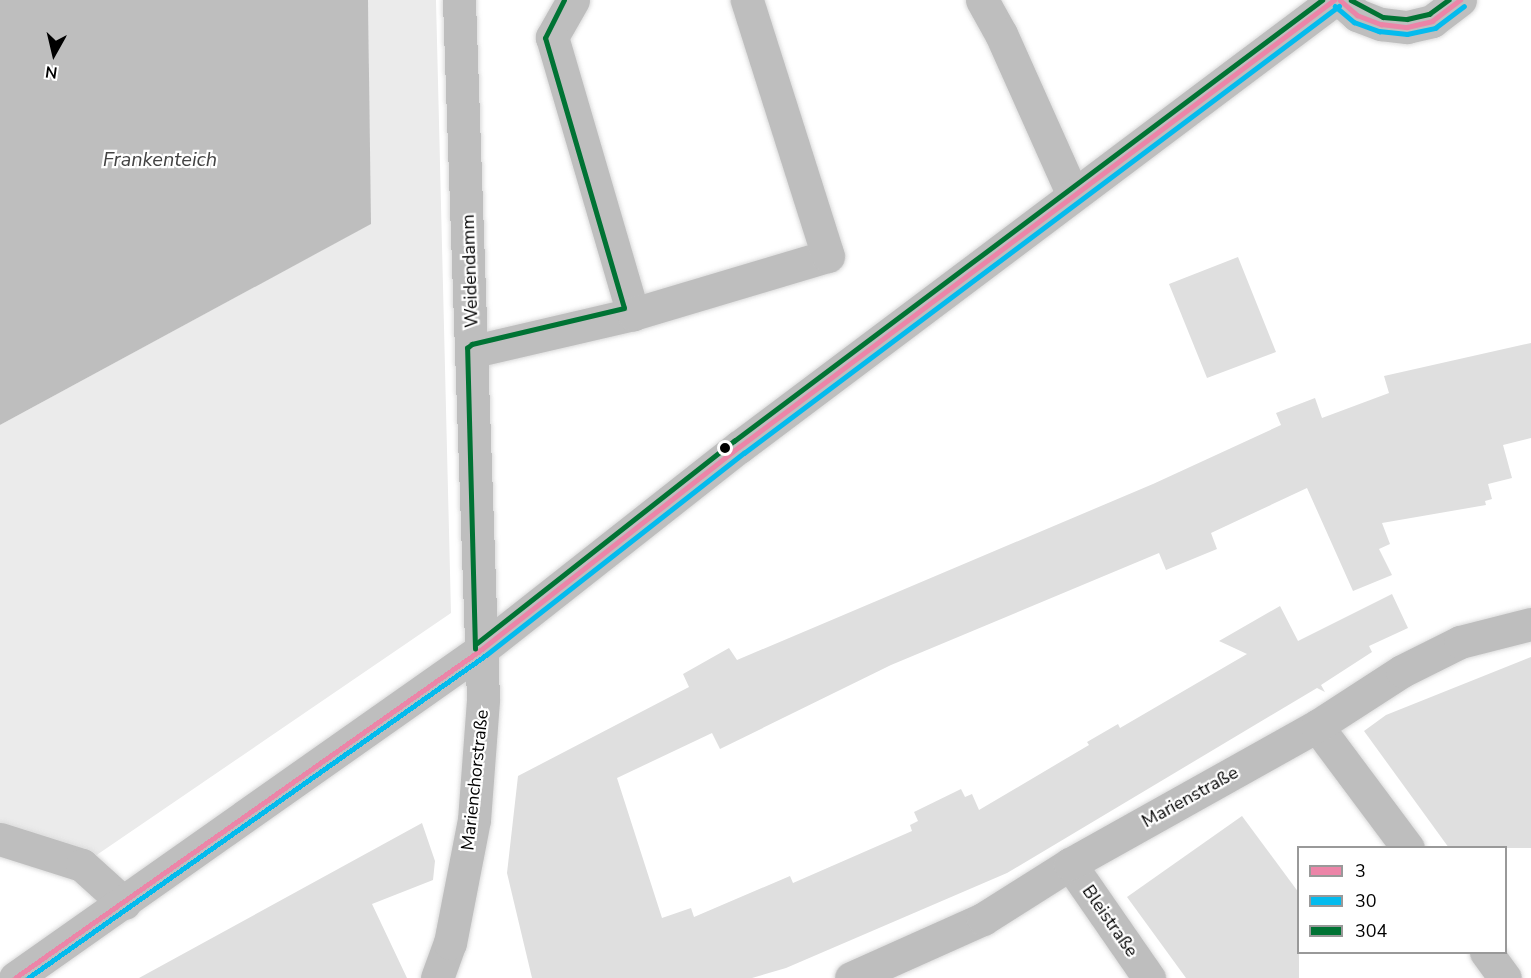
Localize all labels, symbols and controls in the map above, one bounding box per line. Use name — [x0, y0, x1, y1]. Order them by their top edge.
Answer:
north arrow — [24, 24, 84, 84]
text: N — [44, 60, 59, 84]
water label: Frankenteich — [103, 147, 217, 171]
street label: Weidendamm — [457, 214, 483, 328]
unlabelled marker — [719, 442, 731, 454]
street label: Marienchorstraße — [457, 708, 493, 852]
street label: Marienstraße — [1138, 762, 1242, 832]
legend — [1297, 846, 1507, 954]
text: 3 — [1355, 859, 1366, 883]
street label: Bleistraße — [1077, 881, 1143, 961]
text: 30 — [1355, 889, 1377, 913]
text: 304 — [1355, 919, 1387, 943]

